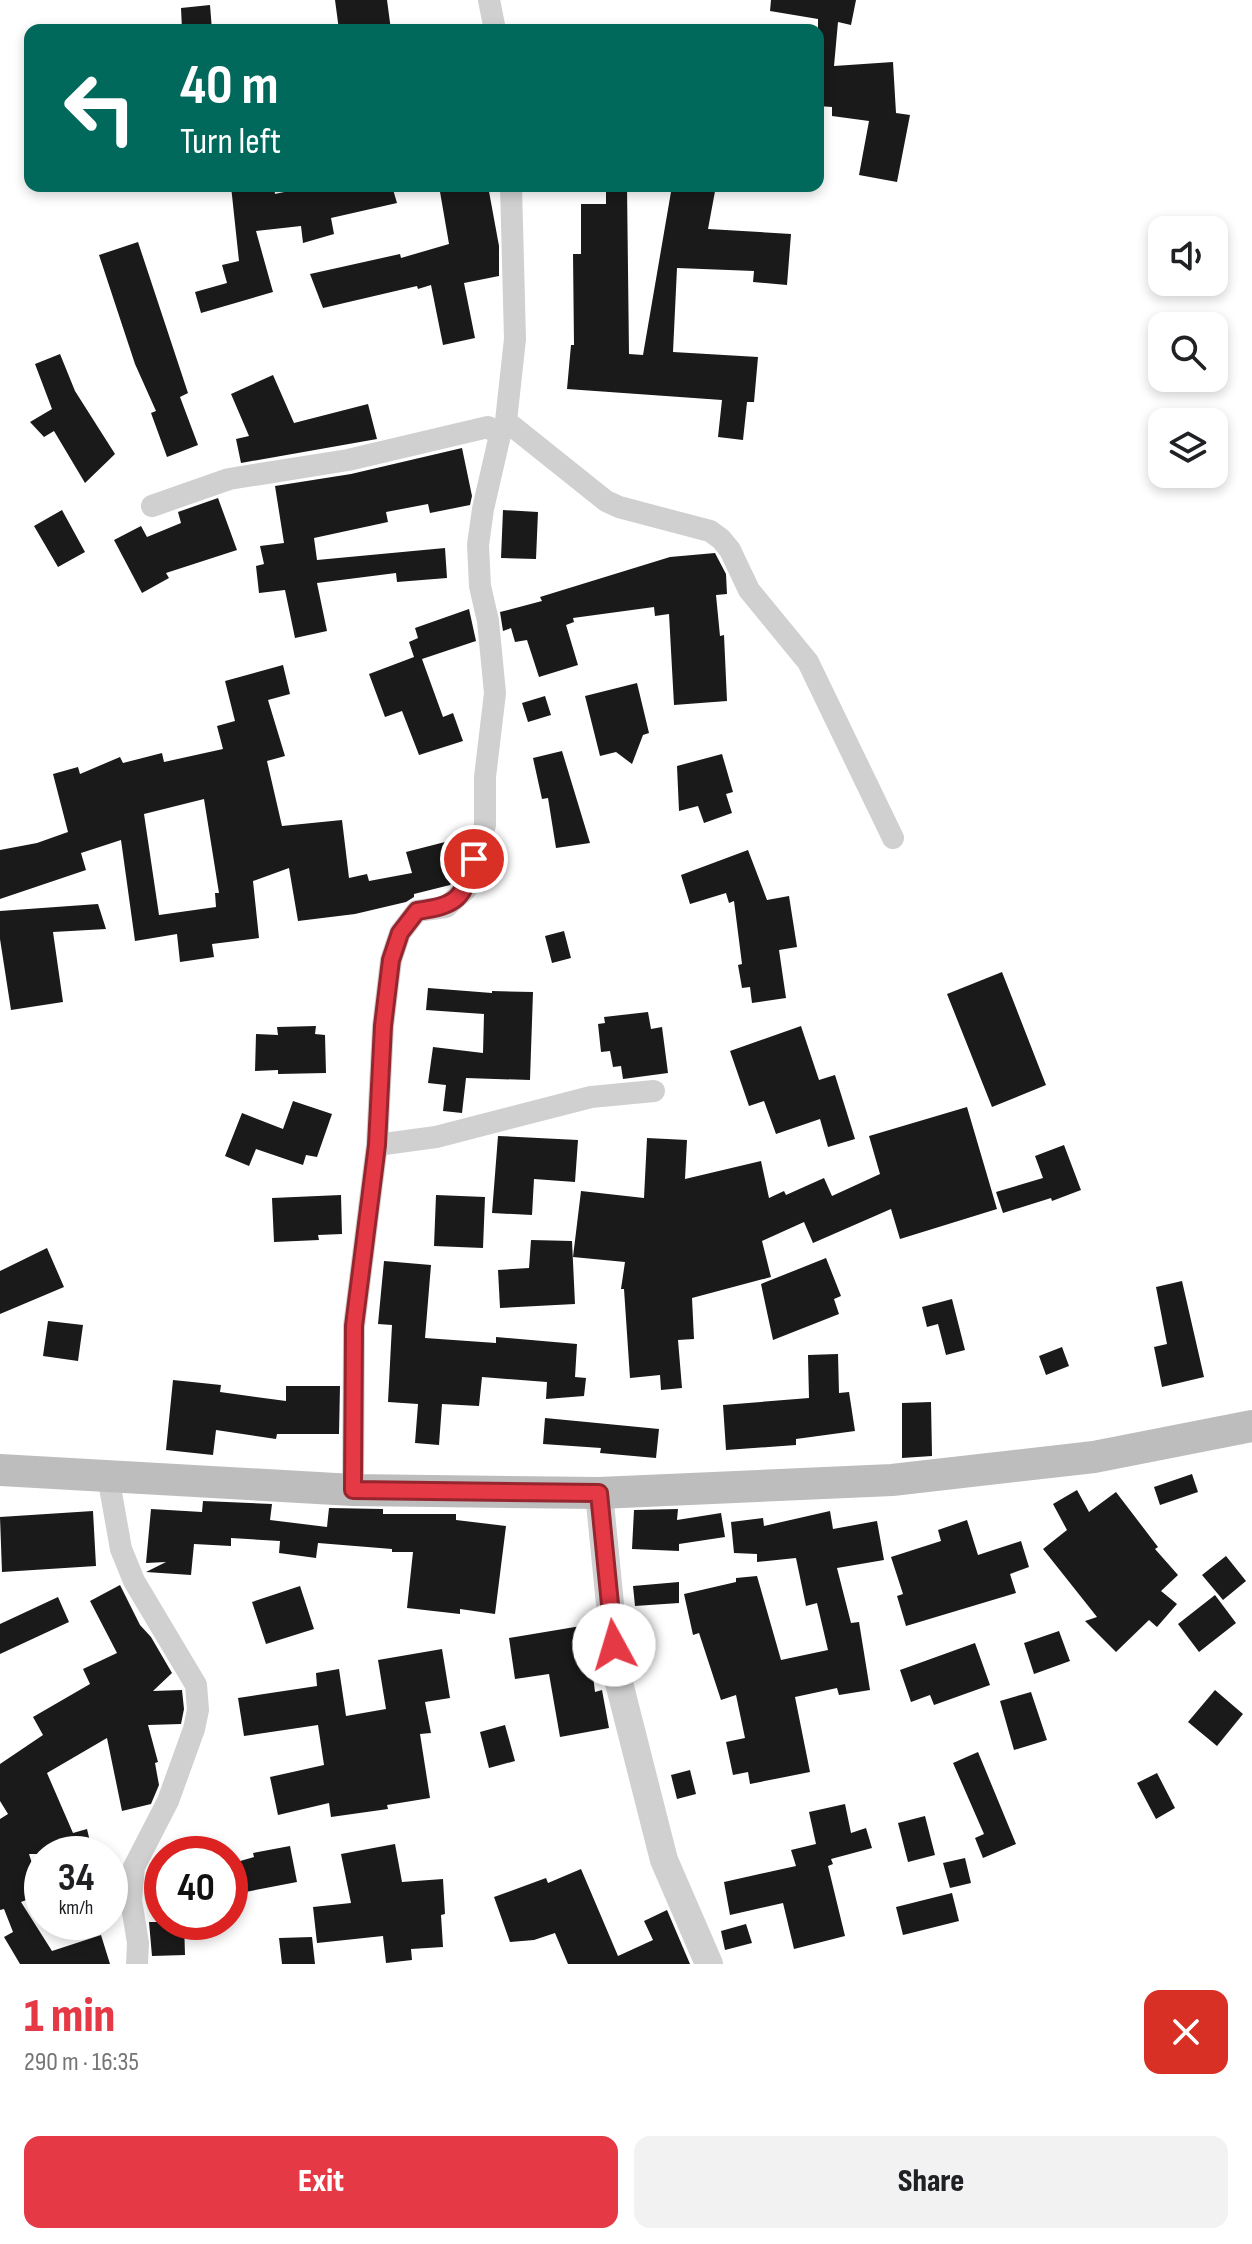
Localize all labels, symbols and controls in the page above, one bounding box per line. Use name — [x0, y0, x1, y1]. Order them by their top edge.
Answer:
text: 40 m — [180, 53, 279, 120]
icon: left — [48, 56, 152, 160]
text: Turn left — [180, 121, 281, 164]
map controls — [1148, 216, 1228, 488]
button: sound — [1148, 216, 1228, 296]
button: search — [1148, 312, 1228, 392]
button: layers — [1148, 408, 1228, 488]
pin — [440, 825, 508, 893]
icon: arrive — [452, 837, 496, 881]
position arrow — [572, 1603, 656, 1687]
speed limit sign: 40 — [144, 1836, 248, 1940]
text: 34 — [58, 1854, 94, 1902]
text: km/h — [59, 1896, 93, 1920]
text: 1 min — [24, 1988, 115, 2045]
button: close — [1144, 1990, 1228, 2074]
text: 290 m · 16:35 — [24, 2047, 139, 2078]
button: Exit — [24, 2136, 618, 2228]
button: Share — [634, 2136, 1228, 2228]

